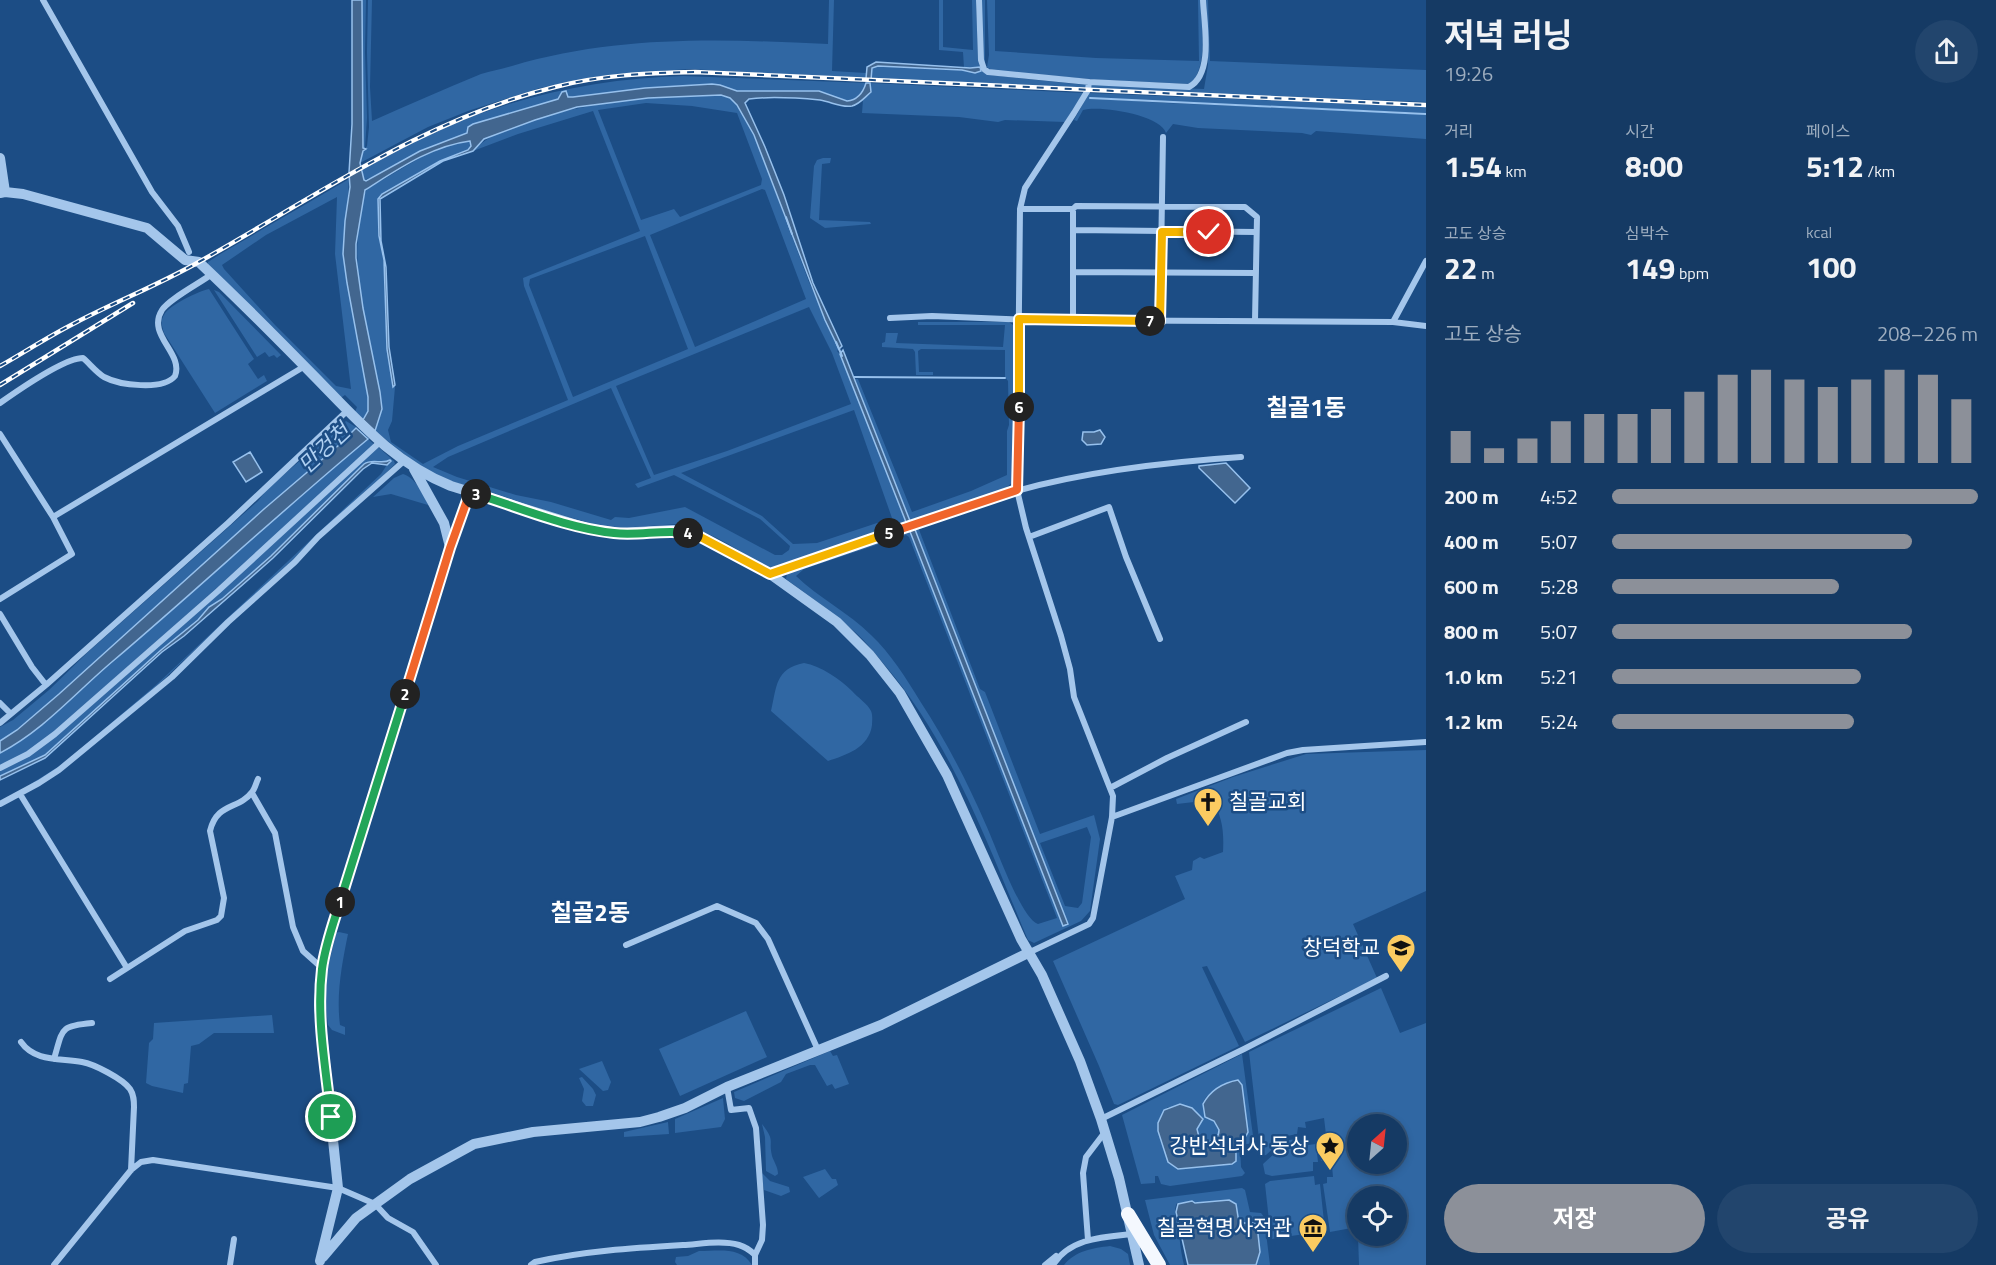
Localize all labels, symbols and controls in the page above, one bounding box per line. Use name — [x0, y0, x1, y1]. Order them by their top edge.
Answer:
text: 저녁 러닝 — [1444, 10, 1573, 60]
button: share — [1915, 20, 1978, 83]
text: 19:26 — [1444, 58, 1493, 89]
text: 거리 — [1444, 119, 1473, 143]
text: 시간 — [1625, 119, 1654, 143]
text: 페이스 — [1806, 119, 1850, 143]
text: 1.54 — [1444, 143, 1502, 189]
text: 8:00 — [1625, 143, 1683, 189]
text: 5:12 — [1806, 143, 1864, 189]
text: km — [1502, 159, 1527, 183]
text: /km — [1864, 159, 1895, 183]
pin — [1183, 206, 1234, 257]
icon: check — [1192, 215, 1225, 248]
text: kcal — [1806, 220, 1832, 244]
text: 고도 상승 — [1444, 221, 1506, 245]
text: 심박수 — [1625, 221, 1669, 245]
text: 100 — [1806, 244, 1856, 290]
text: 22 — [1444, 245, 1478, 291]
text: 149 — [1625, 245, 1675, 291]
text: m — [1478, 261, 1495, 285]
text: bpm — [1675, 261, 1709, 285]
pin: 7 — [1135, 306, 1165, 336]
text: 7 — [1146, 309, 1154, 333]
text: 고도 상승 — [1444, 318, 1522, 349]
text: 208–226 m — [1877, 318, 1978, 349]
district label: 칠골1동 — [1266, 389, 1346, 425]
pin: 6 — [1004, 392, 1034, 422]
text: 6 — [1015, 395, 1023, 419]
water label: 만겅천 — [290, 413, 360, 481]
pin: 3 — [461, 479, 491, 509]
text: 200 m — [1444, 481, 1499, 512]
text: 4:52 — [1540, 481, 1578, 512]
text: 3 — [472, 482, 480, 506]
pin: 4 — [673, 518, 703, 548]
pin: 5 — [874, 518, 904, 548]
text: 4 — [684, 521, 692, 545]
text: 5 — [885, 521, 893, 545]
text: 400 m — [1444, 526, 1499, 557]
text: 5:07 — [1540, 526, 1578, 557]
text: 600 m — [1444, 571, 1499, 602]
text: 5:28 — [1540, 571, 1578, 602]
text: 800 m — [1444, 616, 1499, 647]
text: 5:07 — [1540, 616, 1578, 647]
text: 1.0 km — [1444, 661, 1503, 692]
text: 5:21 — [1540, 661, 1578, 692]
pin: 2 — [390, 679, 420, 709]
text: 2 — [401, 682, 409, 706]
text: 1.2 km — [1444, 706, 1503, 737]
text: 5:24 — [1540, 706, 1578, 737]
place label: 칠골교회 — [1229, 785, 1306, 817]
church icon: 칠골교회 — [1192, 786, 1224, 828]
pin: 1 — [325, 887, 355, 917]
text: 1 — [336, 890, 344, 914]
district label: 칠골2동 — [550, 894, 630, 930]
place label: 창덕학교 — [1303, 931, 1380, 963]
school or university icon: 창덕학교 — [1385, 932, 1417, 974]
pin — [305, 1091, 356, 1142]
icon: arrive — [314, 1100, 347, 1133]
north arrow — [1347, 1114, 1407, 1174]
map controls — [1347, 1114, 1407, 1246]
place label: 강반석녀사 동상 — [1169, 1129, 1309, 1161]
place icon: 강반석녀사 동상 — [1314, 1130, 1346, 1172]
button: 저장 — [1444, 1184, 1705, 1253]
button: 공유 — [1717, 1184, 1978, 1253]
button: locate — [1347, 1186, 1407, 1246]
place label: 칠골혁명사적관 — [1157, 1211, 1292, 1243]
museum icon: 칠골혁명사적관 — [1297, 1212, 1329, 1254]

